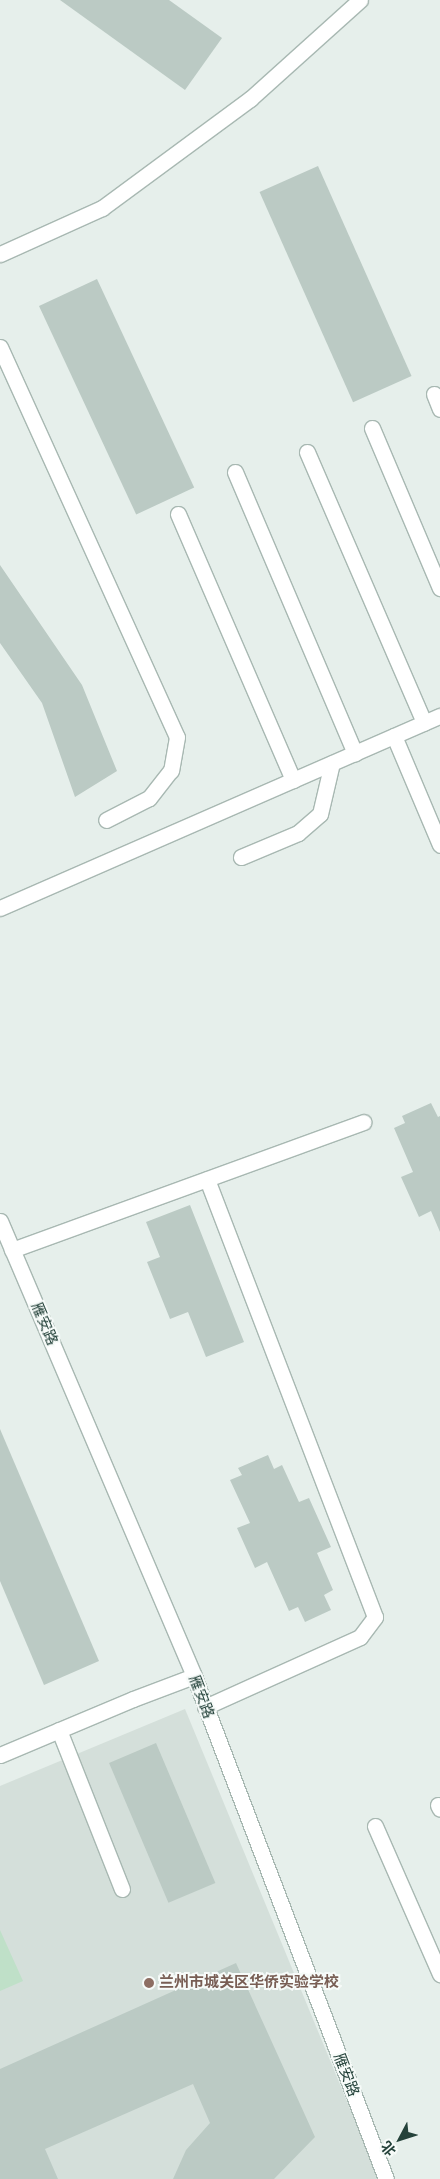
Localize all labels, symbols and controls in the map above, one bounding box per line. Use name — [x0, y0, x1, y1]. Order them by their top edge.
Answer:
street label: 雁安路 — [27, 1300, 61, 1348]
street label: 雁安路 — [185, 1673, 217, 1721]
place label: 兰州市城关区华侨实验学校 — [159, 1974, 339, 1992]
marker: 兰州市城关区华侨实验学校 — [143, 1977, 155, 1989]
street label: 雁安路 — [330, 2051, 362, 2099]
north arrow — [375, 2114, 425, 2164]
text: 北 — [378, 2138, 399, 2159]

